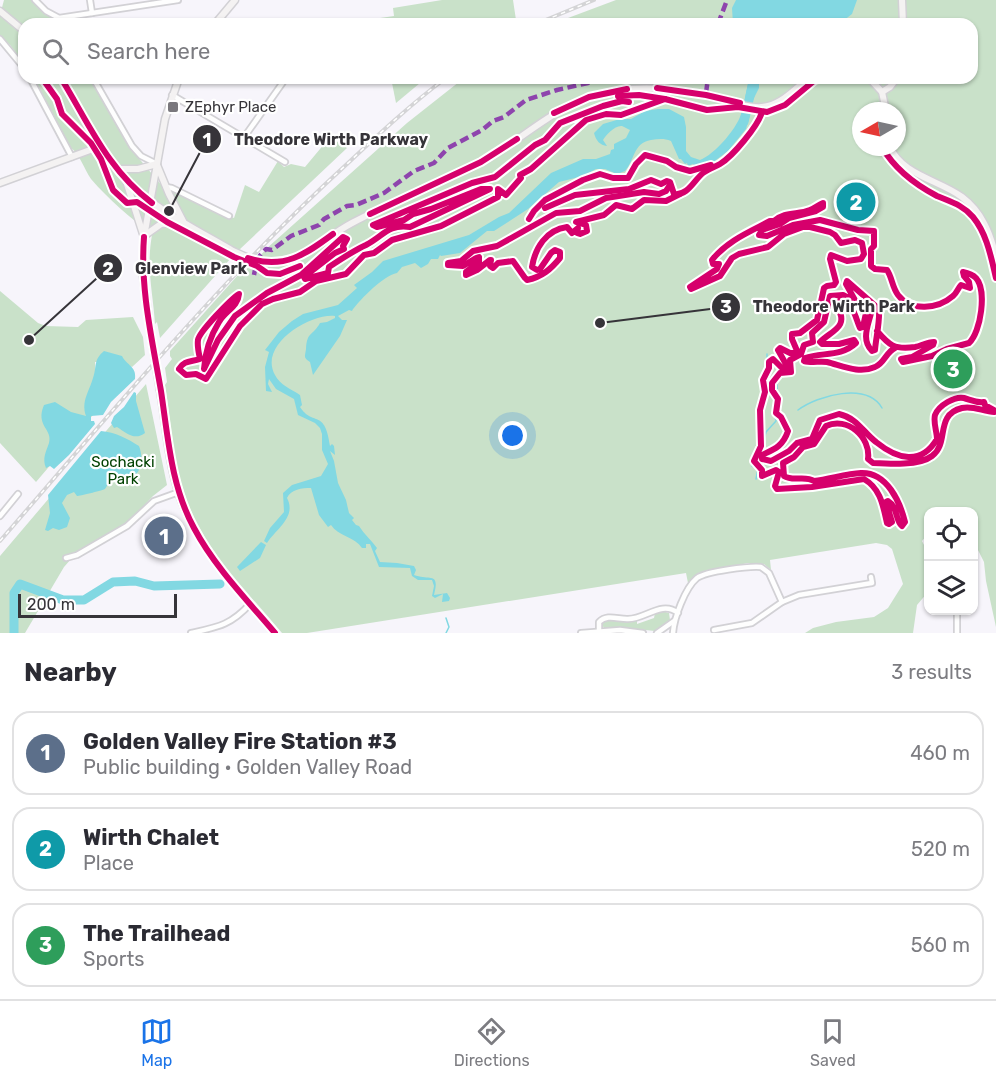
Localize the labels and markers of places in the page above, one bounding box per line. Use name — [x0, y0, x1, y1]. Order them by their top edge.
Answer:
place label: ZEphyr Place — [185, 98, 276, 116]
marker: ZEphyr Place — [166, 100, 180, 114]
callout: Theodore Wirth Parkway — [192, 122, 440, 156]
pin: 2 — [836, 180, 876, 224]
callout: Glenview Park — [93, 251, 259, 285]
callout: Theodore Wirth Park — [711, 290, 927, 324]
pin: 3 — [934, 346, 972, 392]
pin: 1 — [144, 514, 184, 558]

